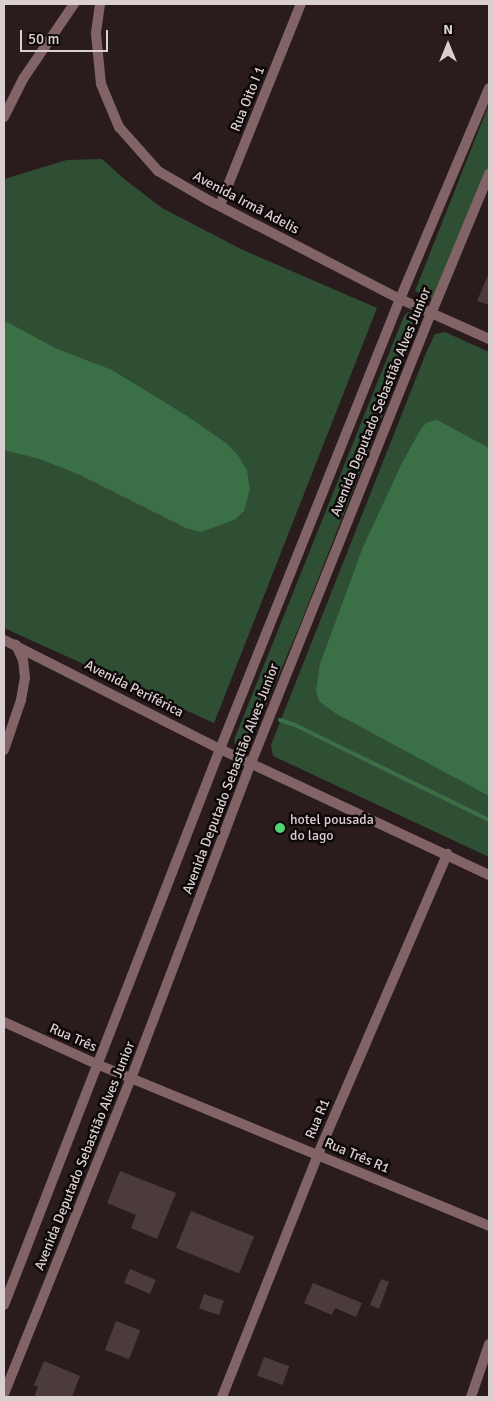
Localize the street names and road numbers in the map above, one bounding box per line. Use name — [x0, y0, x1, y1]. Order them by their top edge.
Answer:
street label: Rua Oito I 1 — [227, 64, 269, 134]
street label: Avenida Irmã Adelis — [190, 168, 302, 238]
street label: Avenida Deputado Sebastião Alves Junior — [327, 285, 435, 519]
street label: Avenida Periférica — [82, 657, 186, 721]
street label: Avenida Deputado Sebastião Alves Junior — [179, 661, 283, 897]
street label: Rua Três — [47, 1020, 99, 1056]
street label: Avenida Deputado Sebastião Alves Junior — [31, 1039, 139, 1273]
street label: Rua R1 — [302, 1096, 334, 1142]
street label: Rua Três R1 — [322, 1135, 392, 1177]

